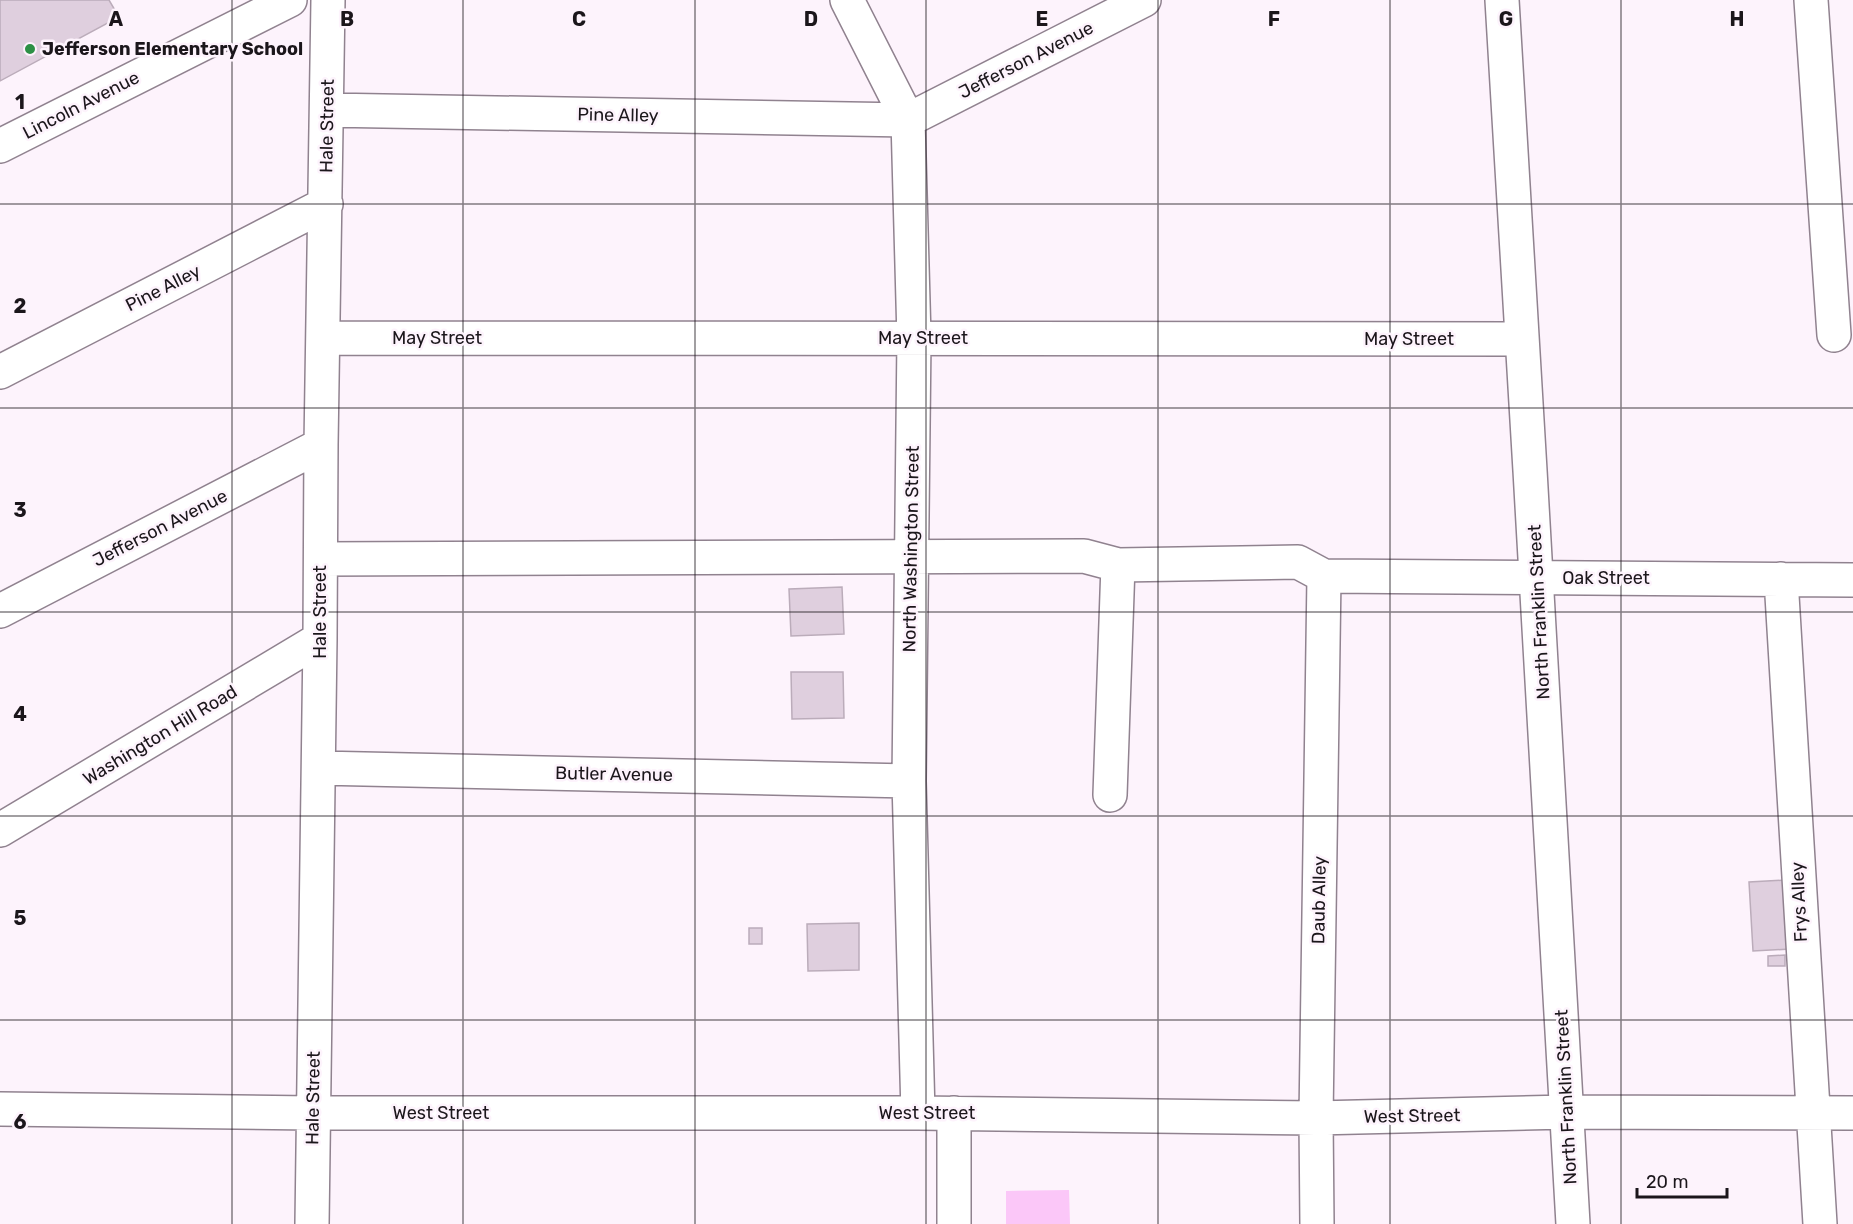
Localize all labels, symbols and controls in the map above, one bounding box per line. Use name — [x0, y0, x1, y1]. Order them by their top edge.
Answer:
text: A — [109, 7, 124, 31]
text: B — [340, 7, 354, 31]
text: C — [572, 7, 586, 31]
text: D — [804, 7, 818, 31]
text: E — [1036, 7, 1048, 31]
text: F — [1268, 7, 1280, 31]
text: G — [1499, 7, 1513, 31]
text: H — [1730, 7, 1744, 31]
street label: Jefferson Avenue — [955, 17, 1097, 103]
place label: Jefferson Elementary School — [42, 38, 303, 60]
marker: Jefferson Elementary School — [23, 42, 37, 56]
street label: Lincoln Avenue — [19, 66, 143, 144]
street label: Hale Street — [315, 79, 339, 173]
text: 1 — [15, 90, 25, 114]
street label: Pine Alley — [577, 103, 659, 127]
street label: Pine Alley — [122, 260, 204, 316]
text: 2 — [14, 294, 27, 318]
street label: May Street — [392, 327, 482, 349]
street label: May Street — [878, 327, 968, 349]
street label: May Street — [1364, 328, 1454, 350]
street label: North Washington Street — [898, 446, 924, 652]
street label: Jefferson Avenue — [89, 485, 231, 571]
text: 3 — [13, 498, 27, 522]
street label: North Franklin Street — [1523, 524, 1555, 700]
street label: Hale Street — [309, 565, 331, 659]
street label: Oak Street — [1562, 567, 1650, 589]
street label: Washington Hill Road — [79, 680, 241, 790]
text: 4 — [13, 702, 27, 726]
street label: Butler Avenue — [555, 762, 673, 786]
street label: Daub Alley — [1307, 856, 1331, 944]
street label: Frys Alley — [1786, 861, 1812, 943]
text: 5 — [14, 906, 27, 930]
street label: North Franklin Street — [1550, 1009, 1582, 1185]
street label: Hale Street — [301, 1051, 325, 1145]
street label: West Street — [393, 1102, 489, 1124]
street label: West Street — [879, 1102, 975, 1124]
street label: West Street — [1363, 1104, 1461, 1128]
text: 6 — [13, 1110, 27, 1134]
scale bar — [1637, 1161, 1727, 1199]
text: 20 m — [1646, 1171, 1688, 1193]

